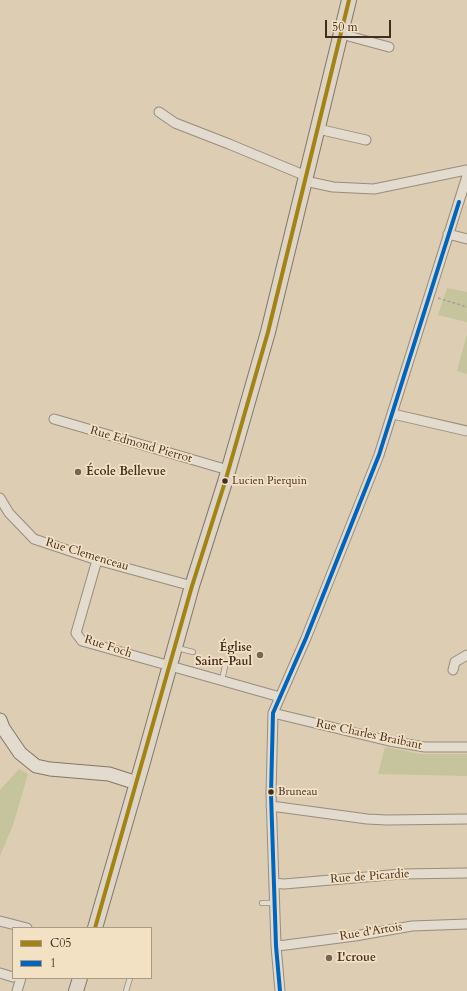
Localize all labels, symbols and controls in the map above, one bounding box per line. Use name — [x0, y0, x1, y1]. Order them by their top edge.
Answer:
scale bar — [327, 12, 393, 38]
text: 50 m — [332, 19, 358, 35]
street label: Rue Edmond Pierrot — [88, 424, 194, 466]
place label: École Bellevue — [86, 465, 166, 479]
marker: École Bellevue — [73, 467, 83, 477]
place label: Lucien Pierquin — [232, 474, 307, 488]
marker: Lucien Pierquin — [220, 476, 230, 486]
street label: Rue Clemenceau — [44, 535, 130, 575]
street label: Rue Foch — [82, 633, 134, 661]
place label: Église Saint-Paul — [195, 641, 252, 669]
marker: Église Saint-Paul — [255, 650, 265, 660]
street label: Rue Charles Braibant — [315, 717, 423, 753]
place label: Bruneau — [278, 785, 318, 799]
marker: Bruneau — [266, 787, 276, 797]
street label: Rue de Picardie — [330, 867, 410, 887]
street label: Rue d'Artois — [339, 920, 403, 944]
legend — [12, 927, 152, 979]
text: C05 — [50, 935, 71, 951]
place label: L'croue — [337, 951, 376, 965]
marker: L'croue — [324, 953, 334, 963]
text: 1 — [50, 955, 56, 971]

